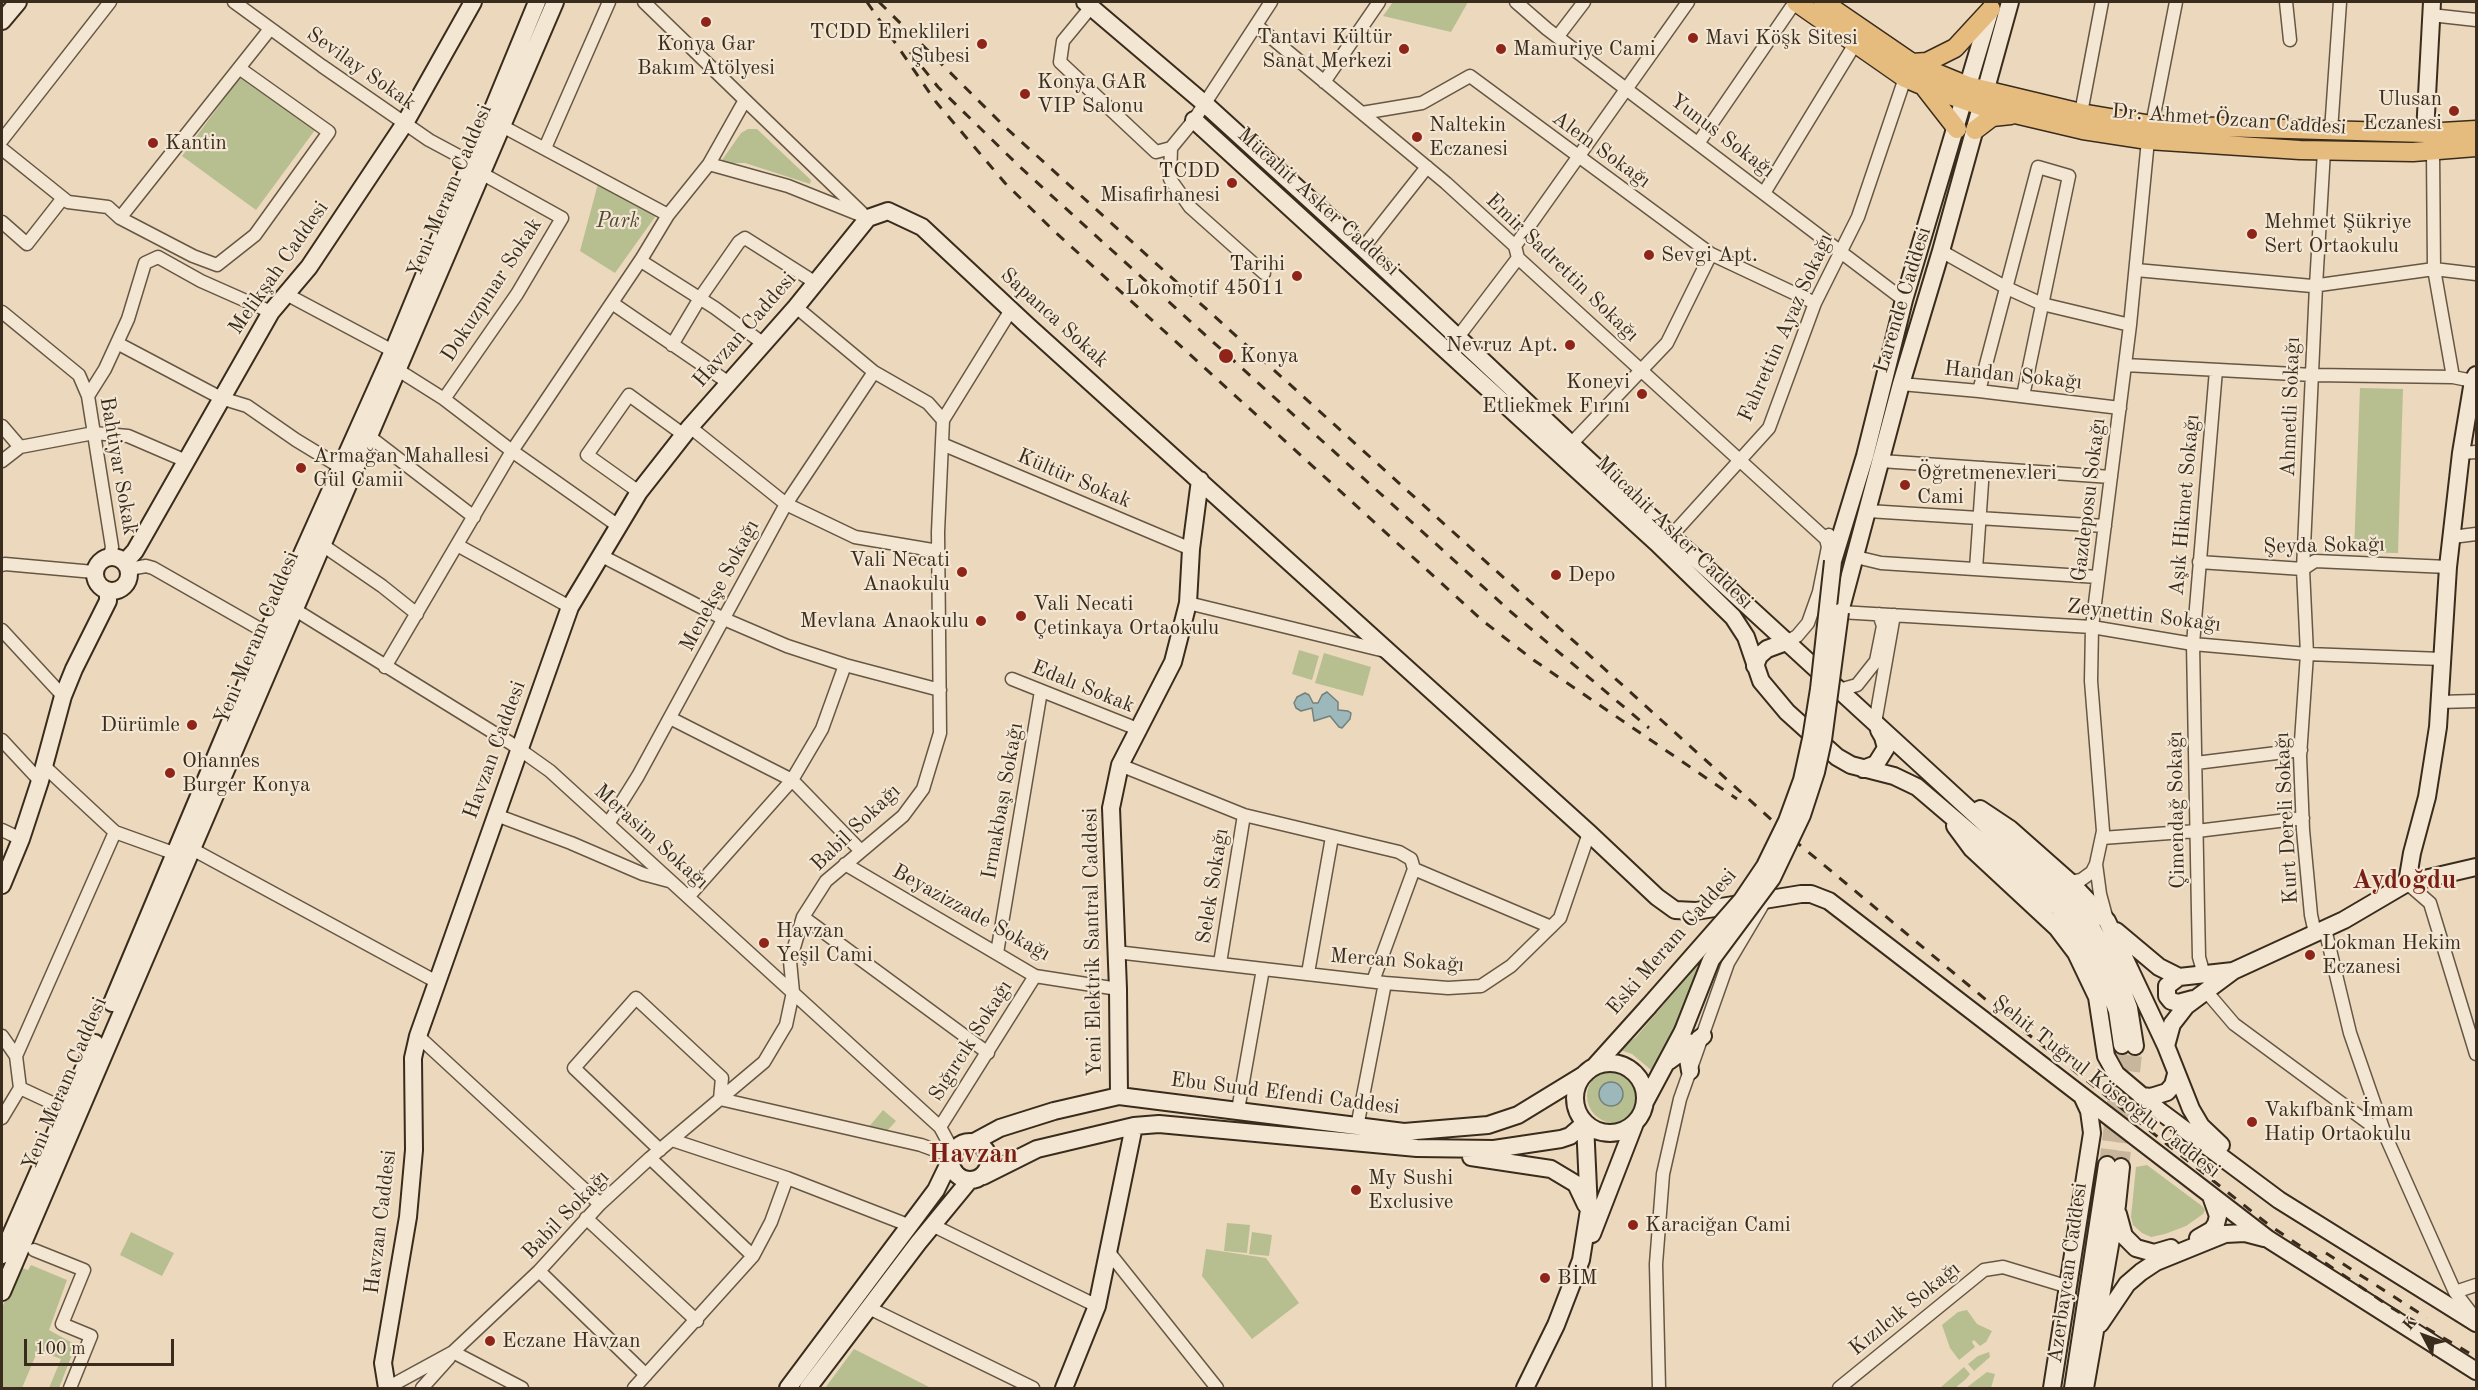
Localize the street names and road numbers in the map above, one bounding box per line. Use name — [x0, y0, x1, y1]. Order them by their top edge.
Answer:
street label: Sevilay Sokak — [301, 22, 421, 116]
street label: Yunus Sokağı — [1664, 88, 1780, 184]
street label: Dr. Ahmet Özcan Caddesi — [2111, 99, 2347, 141]
street label: Yeni Meram Caddesi — [402, 101, 498, 281]
street label: Alem Sokağı — [1547, 106, 1655, 194]
street label: Mücahit Asker Caddesi — [1232, 122, 1404, 282]
street label: Emir Sadrettin Sokağı — [1480, 188, 1644, 348]
street label: Melikşah Caddesi — [224, 196, 334, 340]
street label: Dokuzpınar Sokak — [436, 213, 548, 367]
street label: Larende Caddesi — [1869, 224, 1937, 376]
street label: Fahrettin Ayaz Sokağı — [1733, 230, 1839, 426]
street label: Sapanca Sokak — [995, 263, 1113, 373]
street label: Havzan Caddesi — [688, 267, 802, 393]
street label: Ahmetli Sokağı — [2276, 337, 2306, 477]
street label: Handan Sokağı — [1943, 356, 2083, 396]
street label: Bahtiyar Sokak — [93, 395, 143, 537]
street label: Aşık Hikmet Sokağı — [2165, 413, 2205, 597]
street label: Gazdeposu Sokağı — [2066, 417, 2112, 583]
street label: Kültür Sokak — [1013, 444, 1135, 514]
street label: Mücahit Asker Caddesi — [1590, 451, 1758, 615]
street label: Menekşe Sokağı — [675, 516, 765, 656]
street label: Şeyda Sokağı — [2263, 532, 2385, 560]
street label: Yeni Meram Caddesi — [209, 548, 305, 728]
street label: Zeynettin Sokağı — [2066, 594, 2222, 638]
street label: Edalı Sokak — [1028, 655, 1138, 719]
street label: Havzan Caddesi — [458, 678, 532, 822]
street label: Irmakbaşı Sokağı — [977, 721, 1029, 881]
street label: Çimendağ Sokağı — [2163, 731, 2191, 889]
street label: Kurt Dereli Sokağı — [2270, 731, 2304, 905]
street label: Merasim Sokağı — [589, 779, 713, 895]
street label: Babil Sokağı — [806, 779, 906, 877]
street label: Yeni Elektrik Santral Caddesi — [1078, 807, 1108, 1077]
street label: Selek Sokağı — [1191, 826, 1235, 946]
street label: Beyazizzade Sokağı — [887, 859, 1055, 967]
street label: Eski Meram Caddesi — [1602, 864, 1742, 1020]
street label: Mercan Sokağı — [1329, 944, 1465, 978]
street label: Sığırcık Sokağı — [924, 976, 1018, 1106]
street label: Şehit Tuğrul Köseoğlu Caddesi — [1987, 990, 2225, 1184]
street label: Yeni Meram Caddesi — [17, 994, 113, 1174]
street label: Ebu Suud Efendi Caddesi — [1169, 1067, 1401, 1121]
street label: Havzan Caddesi — [360, 1148, 402, 1296]
street label: Babil Sokağı — [517, 1165, 615, 1265]
street label: Azerbaycan Caddesi — [2043, 1181, 2093, 1365]
street label: Kızılcık Sokağı — [1844, 1257, 1966, 1361]

